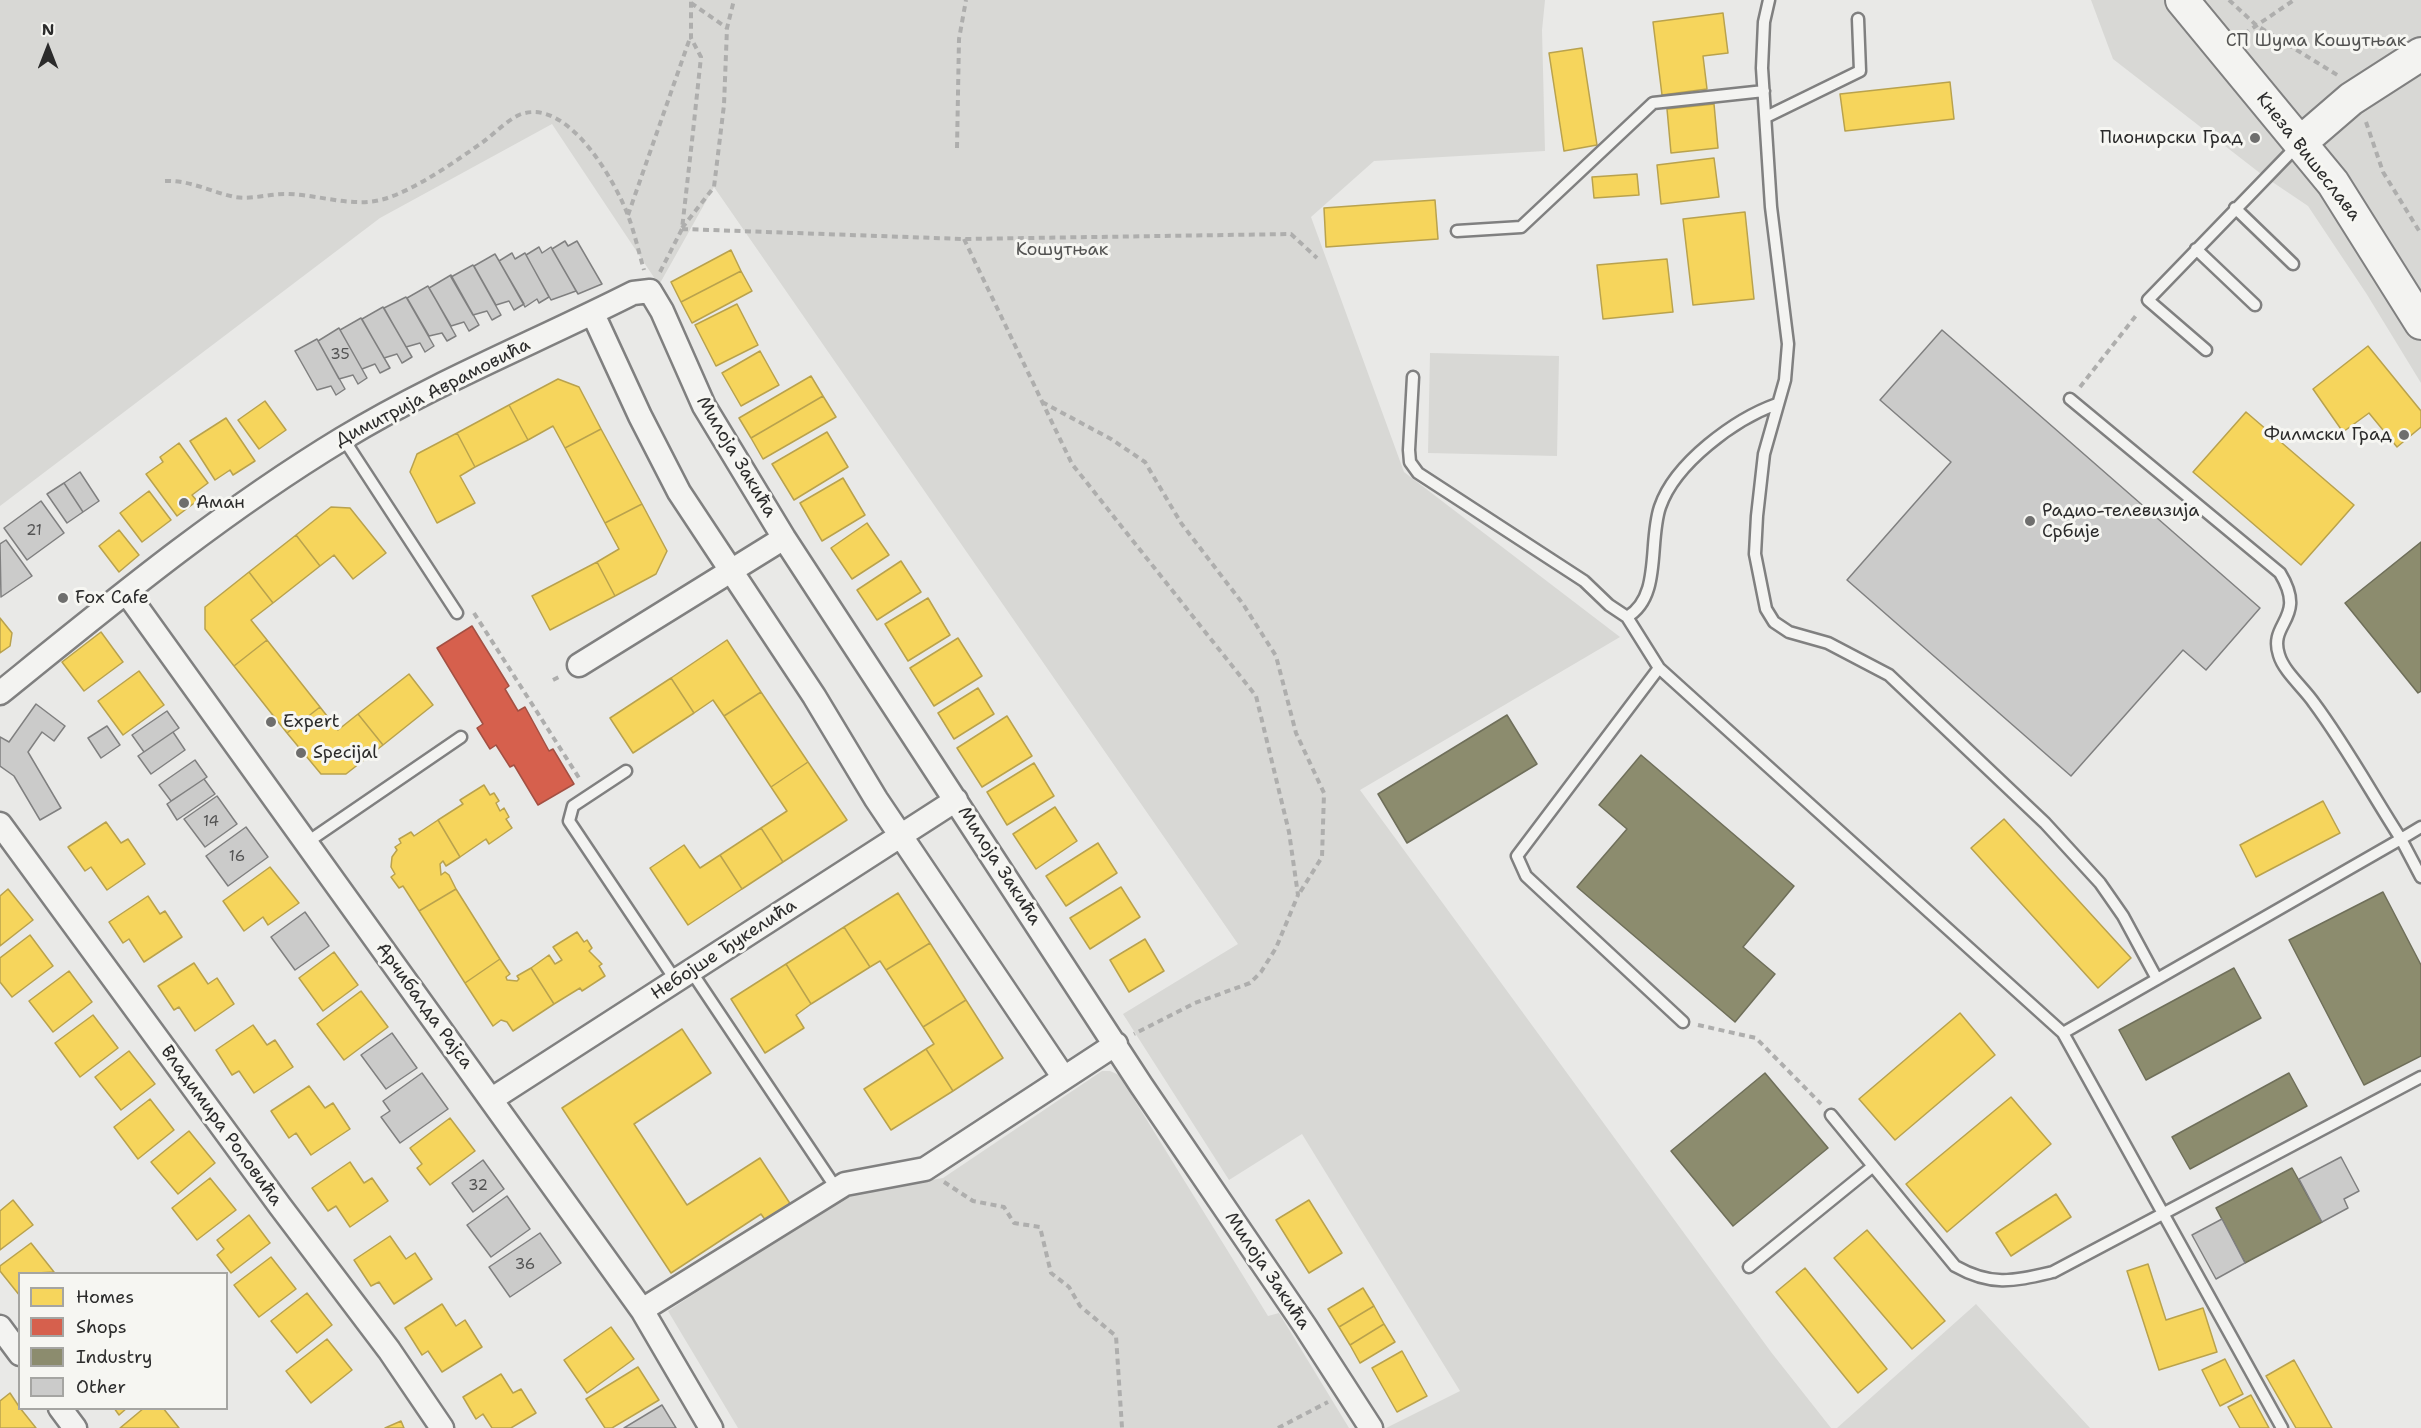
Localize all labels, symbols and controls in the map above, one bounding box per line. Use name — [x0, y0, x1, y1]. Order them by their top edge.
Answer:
north arrow — [18, 18, 78, 78]
text: N — [42, 19, 54, 40]
park label: СП Шума Кошутњак — [2226, 30, 2406, 52]
street label: Кнеза Вишеслава — [2251, 88, 2365, 226]
place label: Пионирски Град — [2100, 127, 2243, 149]
marker: Пионирски Град — [2248, 131, 2262, 145]
park label: Кошутњак — [1016, 239, 1108, 261]
street label: Димитрија Аврамовића — [332, 334, 534, 452]
house number: 35 — [330, 346, 350, 364]
street label: Милоја Закића — [691, 393, 781, 521]
place label: Филмски Град — [2264, 424, 2392, 446]
marker: Филмски Град — [2397, 428, 2411, 442]
place label: Аман — [196, 492, 245, 514]
marker: Аман — [177, 496, 191, 510]
place label: Радио-телевизија Србије — [2042, 500, 2199, 542]
marker: Радио-телевизија Србије — [2023, 514, 2037, 528]
house number: 21 — [26, 522, 42, 540]
place label: Fox Cafe — [75, 587, 149, 609]
marker: Fox Cafe — [56, 591, 70, 605]
place label: Expert — [283, 711, 340, 733]
marker: Expert — [264, 715, 278, 729]
place label: Specijal — [313, 742, 378, 764]
marker: Specijal — [294, 746, 308, 760]
street label: Милоја Закића — [953, 803, 1045, 929]
house number: 14 — [203, 813, 219, 831]
house number: 16 — [229, 848, 245, 866]
street label: Небојше Ђукелића — [647, 895, 801, 1005]
street label: Арчибалда Рајса — [371, 939, 477, 1073]
street label: Владимира Роловића — [156, 1042, 286, 1210]
house number: 32 — [468, 1177, 488, 1195]
street label: Милоја Закића — [1220, 1208, 1314, 1334]
house number: 36 — [515, 1256, 535, 1274]
legend — [18, 1272, 228, 1410]
text: Homes — [76, 1285, 134, 1309]
text: Shops — [76, 1315, 127, 1339]
text: Industry — [76, 1345, 152, 1369]
text: Other — [76, 1375, 126, 1399]

